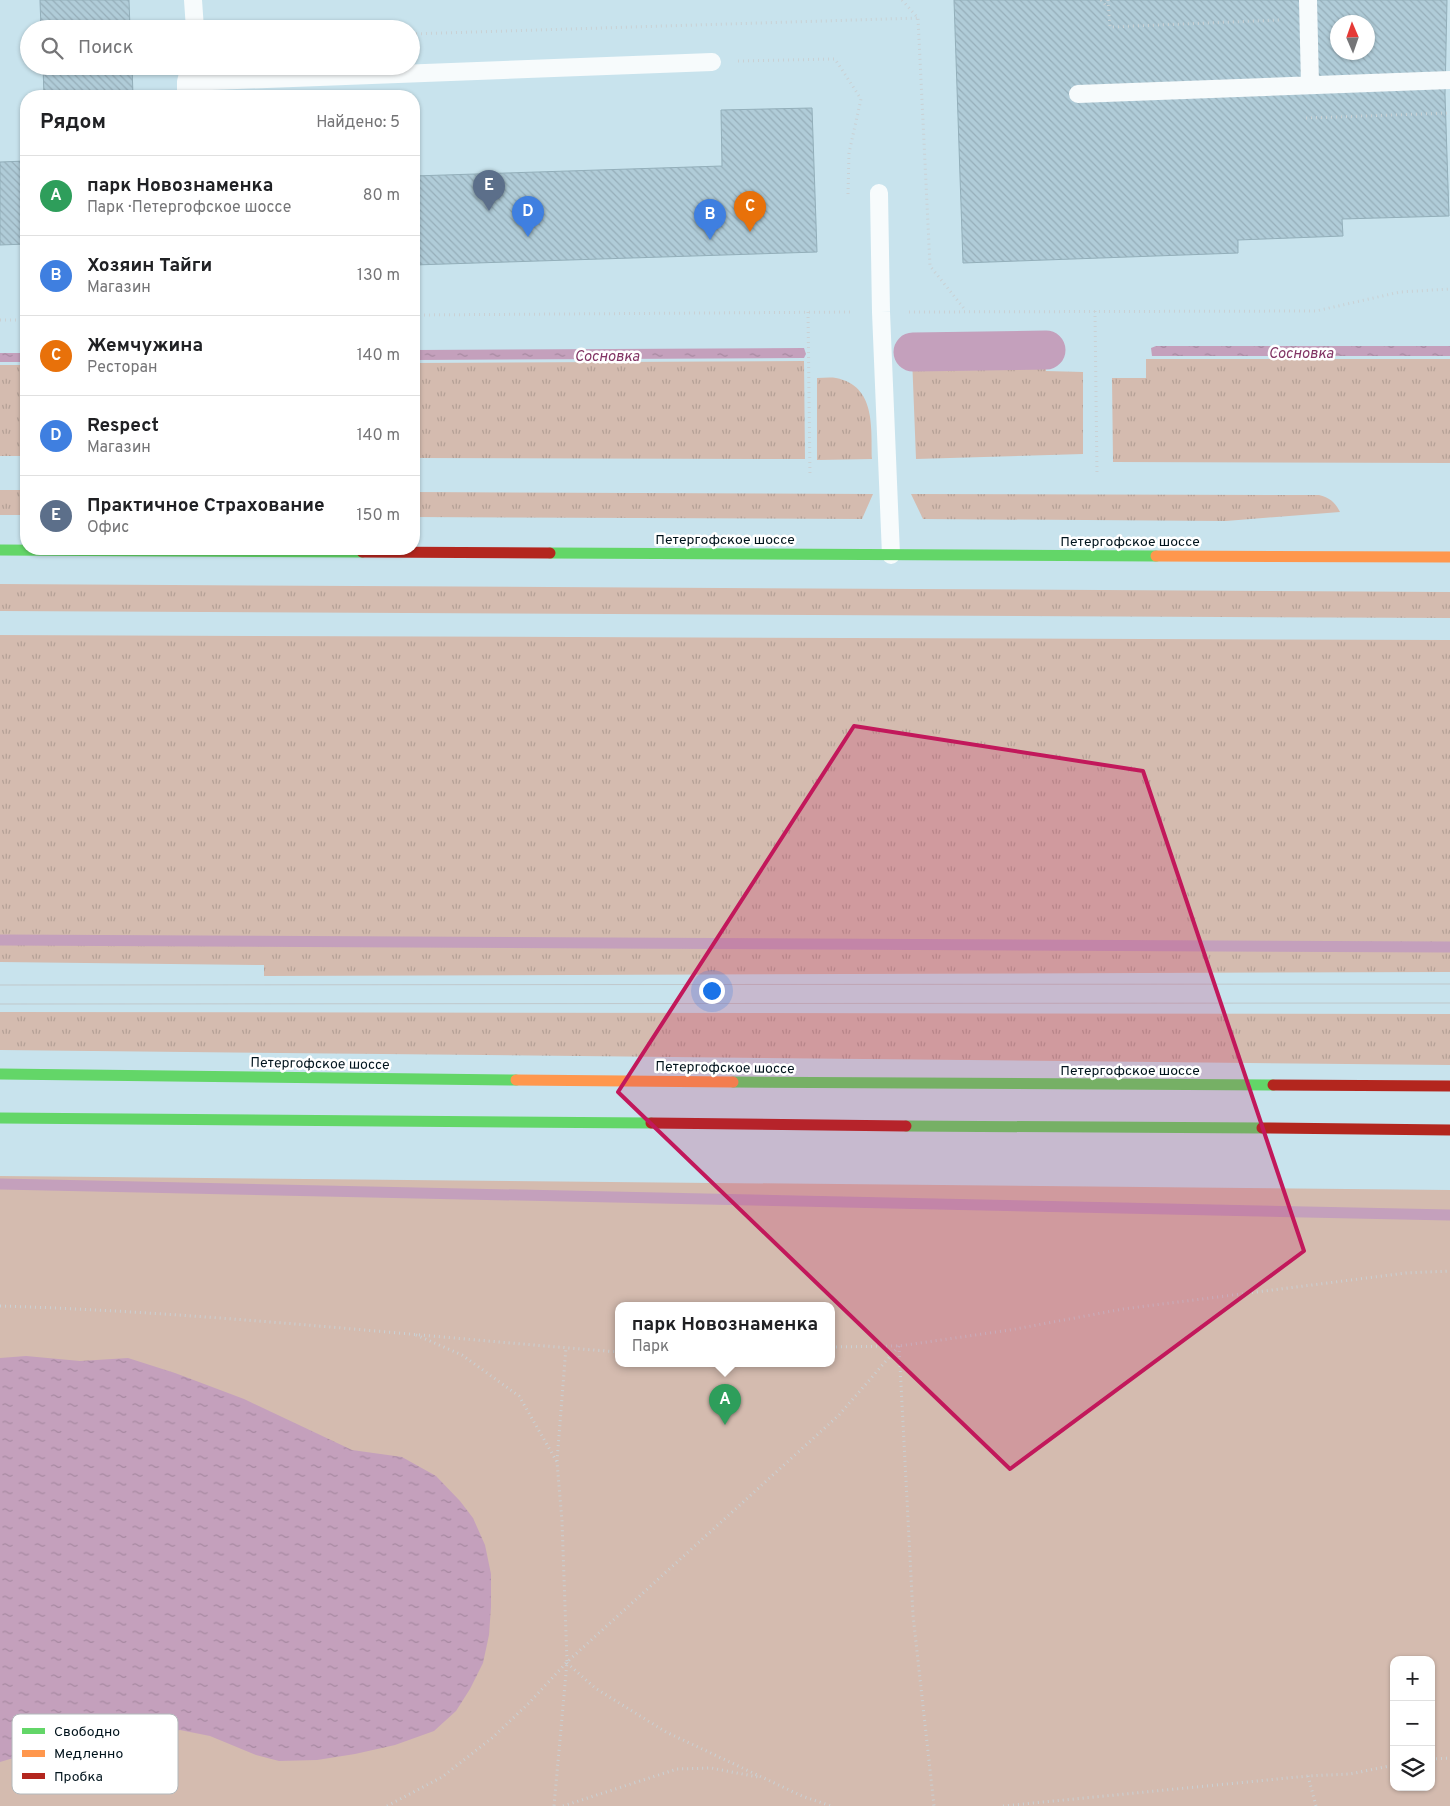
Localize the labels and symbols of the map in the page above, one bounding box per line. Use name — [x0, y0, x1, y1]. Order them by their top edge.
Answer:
north arrow — [1330, 15, 1375, 60]
pin: E — [473, 170, 505, 211]
pin: C — [734, 191, 766, 232]
pin: D — [512, 196, 544, 237]
pin: B — [694, 199, 726, 240]
water label: Сосновка — [1268, 345, 1334, 364]
water label: Сосновка — [574, 348, 640, 367]
street label: Петергофское шоссе — [655, 532, 795, 549]
street label: Петергофское шоссе — [1060, 534, 1200, 551]
your location — [699, 978, 725, 1004]
street label: Петергофское шоссе — [250, 1055, 390, 1074]
street label: Петергофское шоссе — [655, 1059, 795, 1078]
street label: Петергофское шоссе — [1060, 1063, 1200, 1080]
pin: A — [709, 1384, 741, 1425]
legend — [12, 1714, 178, 1794]
text: Свободно — [54, 1724, 120, 1741]
text: Медленно — [54, 1746, 123, 1763]
text: Пробка — [54, 1769, 103, 1786]

